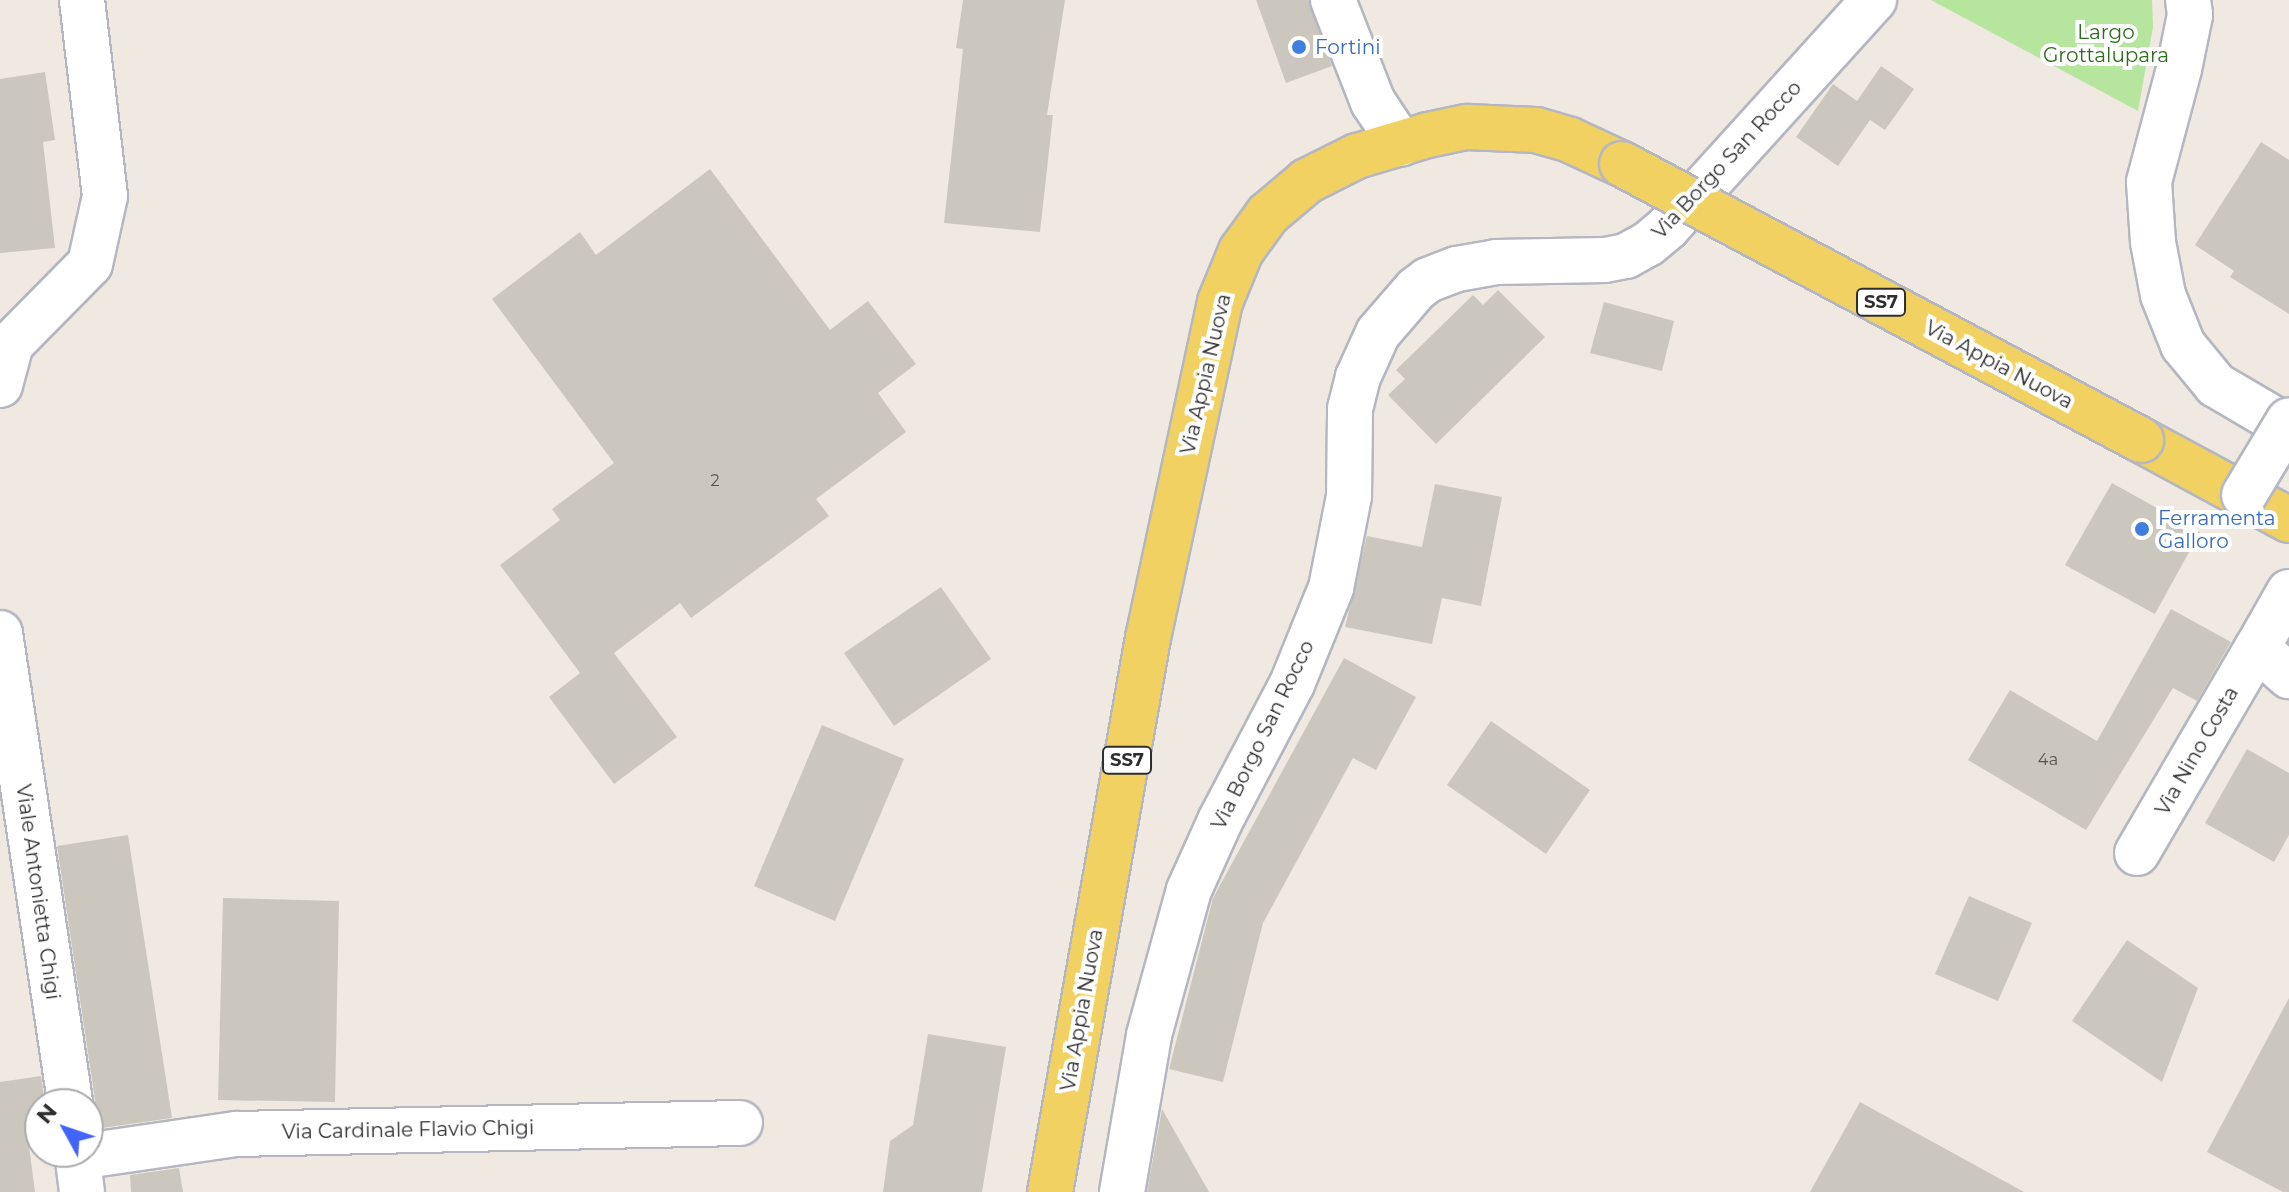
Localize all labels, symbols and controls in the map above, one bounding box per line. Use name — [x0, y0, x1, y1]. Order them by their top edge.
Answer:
park label: Largo Grottalupara — [2043, 21, 2169, 68]
place label: Fortini — [1315, 35, 1381, 59]
marker: Fortini — [1290, 38, 1308, 56]
street label: Via Borgo San Rocco — [1647, 76, 1807, 244]
road number: SS7 — [1855, 288, 1907, 316]
street label: Via Appia Nuova — [1176, 291, 1236, 457]
street label: Via Appia Nuova — [1921, 316, 2077, 414]
house number: 2 — [710, 471, 720, 491]
place label: Ferramenta Galloro — [2158, 506, 2276, 553]
marker: Ferramenta Galloro — [2133, 520, 2151, 538]
street label: Via Borgo San Rocco — [1207, 637, 1319, 833]
street label: Via Nino Costa — [2150, 682, 2244, 820]
road number: SS7 — [1101, 746, 1153, 774]
house number: 4a — [2038, 750, 2058, 770]
street label: Viale Antonietta Chigi — [11, 783, 65, 1001]
street label: Via Appia Nuova — [1056, 927, 1108, 1093]
north arrow — [24, 1088, 104, 1168]
text: N — [31, 1098, 63, 1129]
street label: Via Cardinale Flavio Chigi — [282, 1116, 534, 1144]

